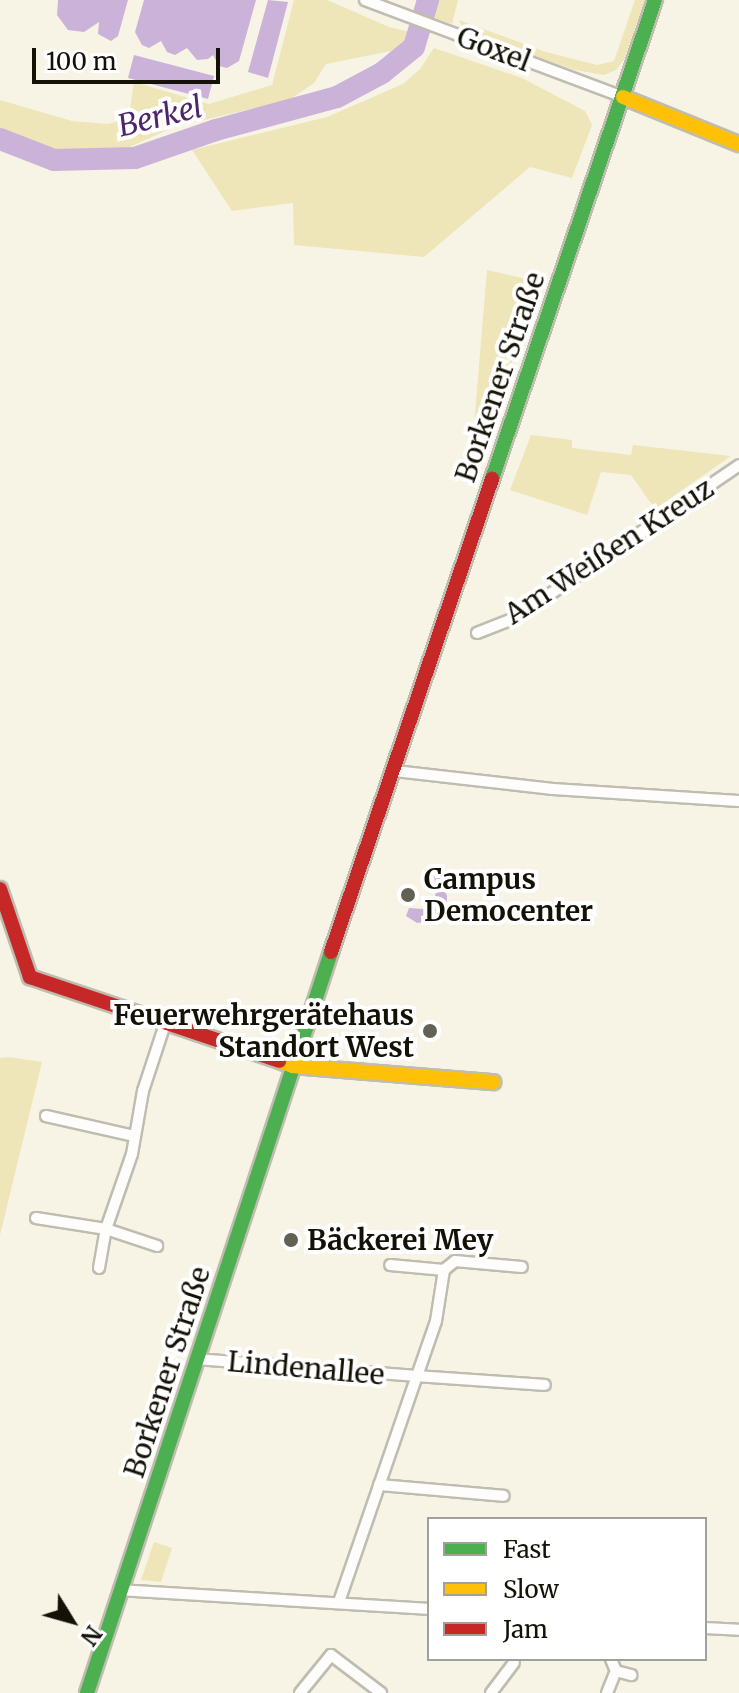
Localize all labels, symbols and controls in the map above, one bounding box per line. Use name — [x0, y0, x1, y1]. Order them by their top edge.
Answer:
street label: Goxel — [452, 20, 536, 78]
scale bar — [36, 32, 224, 82]
text: 100 m — [46, 46, 116, 77]
water label: Berkel — [114, 88, 206, 144]
street label: Borkener Straße — [448, 268, 552, 486]
street label: Am Weißen Kreuz — [498, 471, 720, 631]
place label: Campus Democenter — [424, 862, 593, 928]
marker: Campus Democenter — [399, 886, 417, 904]
place label: Feuerwehrgerätehaus Standort West — [113, 998, 414, 1064]
marker: Feuerwehrgerätehaus Standort West — [421, 1022, 439, 1040]
place label: Bäckerei Mey — [307, 1223, 493, 1257]
marker: Bäckerei Mey — [282, 1231, 300, 1249]
street label: Borkener Straße — [117, 1262, 217, 1482]
street label: Lindenallee — [226, 1344, 386, 1392]
legend — [427, 1517, 707, 1661]
text: Fast — [503, 1534, 551, 1565]
text: Slow — [503, 1574, 559, 1605]
north arrow — [32, 1581, 112, 1661]
text: Jam — [503, 1614, 548, 1645]
text: N — [75, 1620, 108, 1651]

